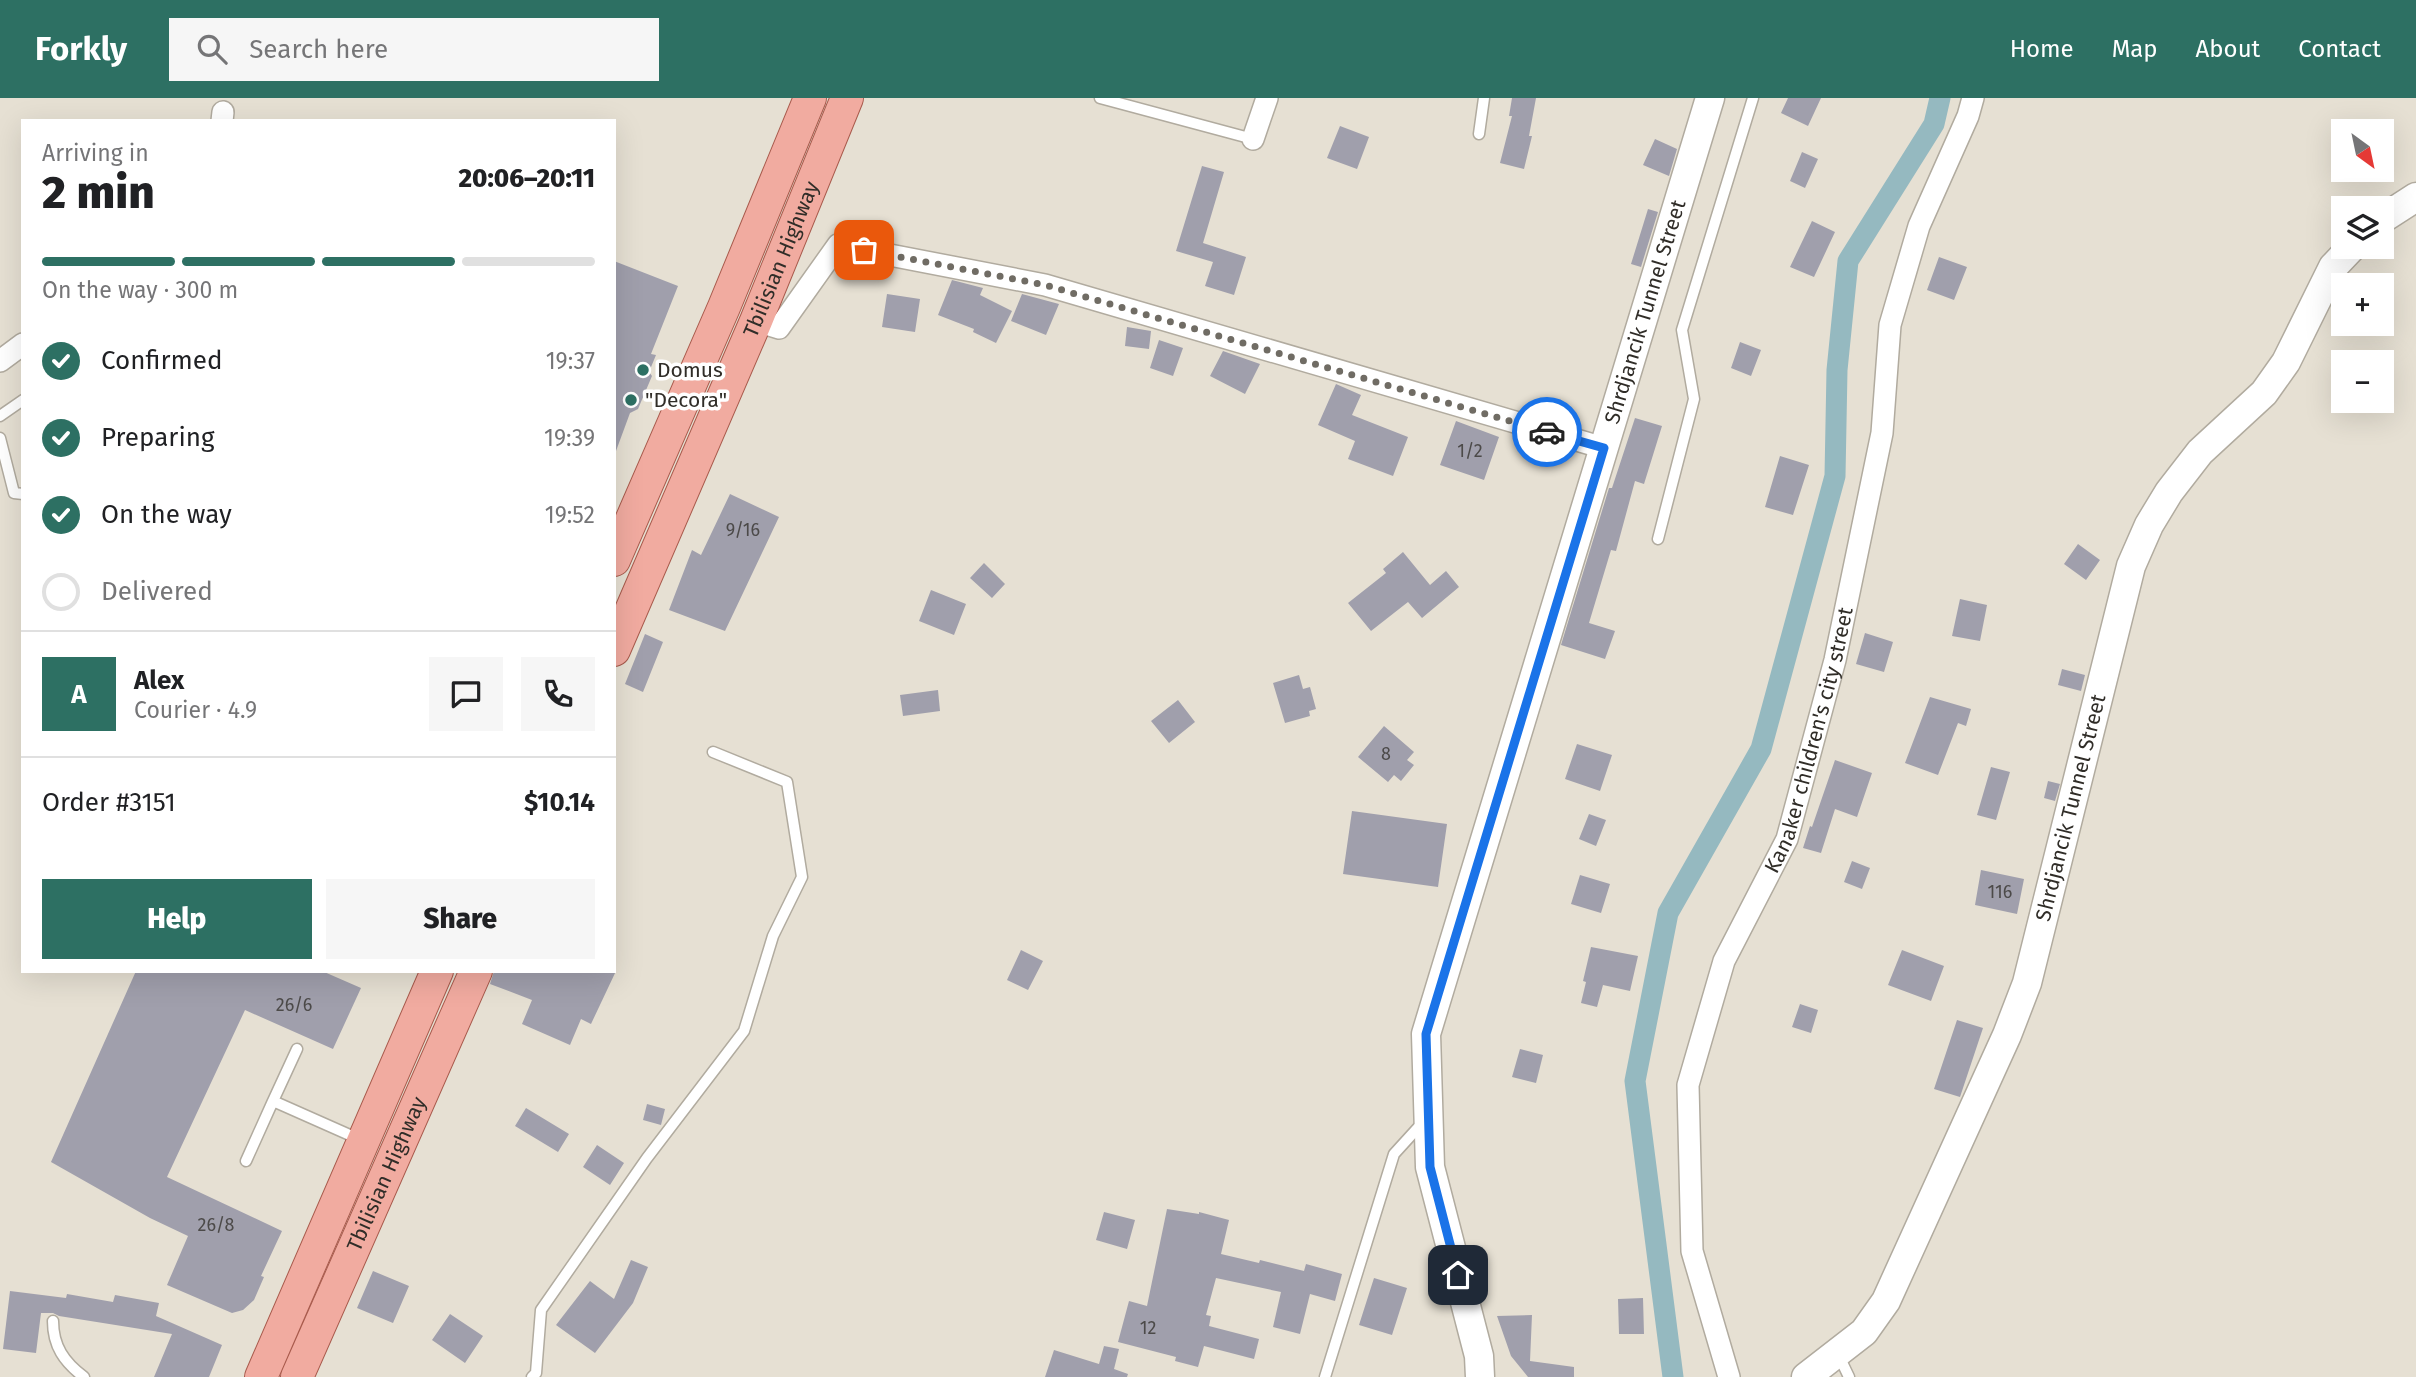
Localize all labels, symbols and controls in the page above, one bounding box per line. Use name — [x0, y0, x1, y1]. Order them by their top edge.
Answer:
search box — [169, 18, 659, 81]
text: Forkly — [35, 29, 127, 69]
icon: search — [193, 30, 231, 68]
text: Search here — [249, 34, 388, 65]
text: Home — [2010, 35, 2074, 63]
text: Map — [2112, 35, 2158, 63]
text: About — [2196, 35, 2260, 63]
text: Contact — [2298, 35, 2381, 63]
north arrow — [2331, 119, 2394, 182]
map controls — [2331, 119, 2394, 413]
text: Arriving in — [42, 139, 149, 167]
text: 20:06–20:11 — [458, 163, 595, 194]
text: 2 min — [42, 165, 155, 220]
street label: Tbilisian Highway — [738, 177, 825, 341]
street label: Shrdjancik Tunnel Street — [1599, 196, 1691, 427]
button: layers — [2331, 196, 2394, 259]
pin — [834, 220, 894, 280]
icon: bag — [845, 231, 883, 269]
button: + — [2331, 273, 2394, 336]
text: On the way · 300 m — [42, 276, 238, 304]
icon: check — [42, 342, 80, 380]
text: Confirmed — [101, 345, 222, 376]
text: 19:37 — [546, 347, 595, 375]
button: − — [2331, 350, 2394, 413]
place label: Domus — [657, 357, 723, 383]
marker: Domus — [635, 362, 651, 378]
place label: "Decora" — [645, 387, 727, 413]
marker: "Decora" — [623, 392, 639, 408]
courier — [1512, 397, 1582, 467]
icon: car — [1528, 413, 1566, 451]
icon: check — [42, 419, 80, 457]
text: Preparing — [101, 422, 214, 453]
text: 19:39 — [544, 424, 595, 452]
house number: 1/2 — [1457, 440, 1483, 462]
icon: check — [42, 496, 80, 534]
text: On the way — [101, 499, 232, 530]
text: 19:52 — [545, 501, 595, 529]
house number: 9/16 — [726, 519, 760, 541]
text: Delivered — [101, 576, 213, 607]
street label: Kanaker children's city street — [1759, 604, 1859, 878]
button: chat — [429, 657, 503, 731]
button: phone — [521, 657, 595, 731]
text: Alex — [134, 665, 184, 696]
text: A — [71, 679, 87, 710]
street label: Shrdjancik Tunnel Street — [2030, 691, 2112, 924]
text: Courier · 4.9 — [134, 696, 257, 724]
house number: 8 — [1381, 743, 1391, 765]
text: Order #3151 — [42, 787, 176, 818]
text: $10.14 — [524, 787, 595, 818]
button: Help — [42, 879, 312, 959]
button: Share — [326, 879, 595, 959]
house number: 116 — [1988, 881, 2012, 903]
house number: 26/6 — [276, 994, 312, 1016]
street label: Tbilisian Highway — [341, 1092, 432, 1255]
house number: 26/8 — [198, 1214, 235, 1236]
pin — [1428, 1245, 1488, 1305]
icon: home — [1439, 1256, 1477, 1294]
house number: 12 — [1140, 1317, 1156, 1339]

